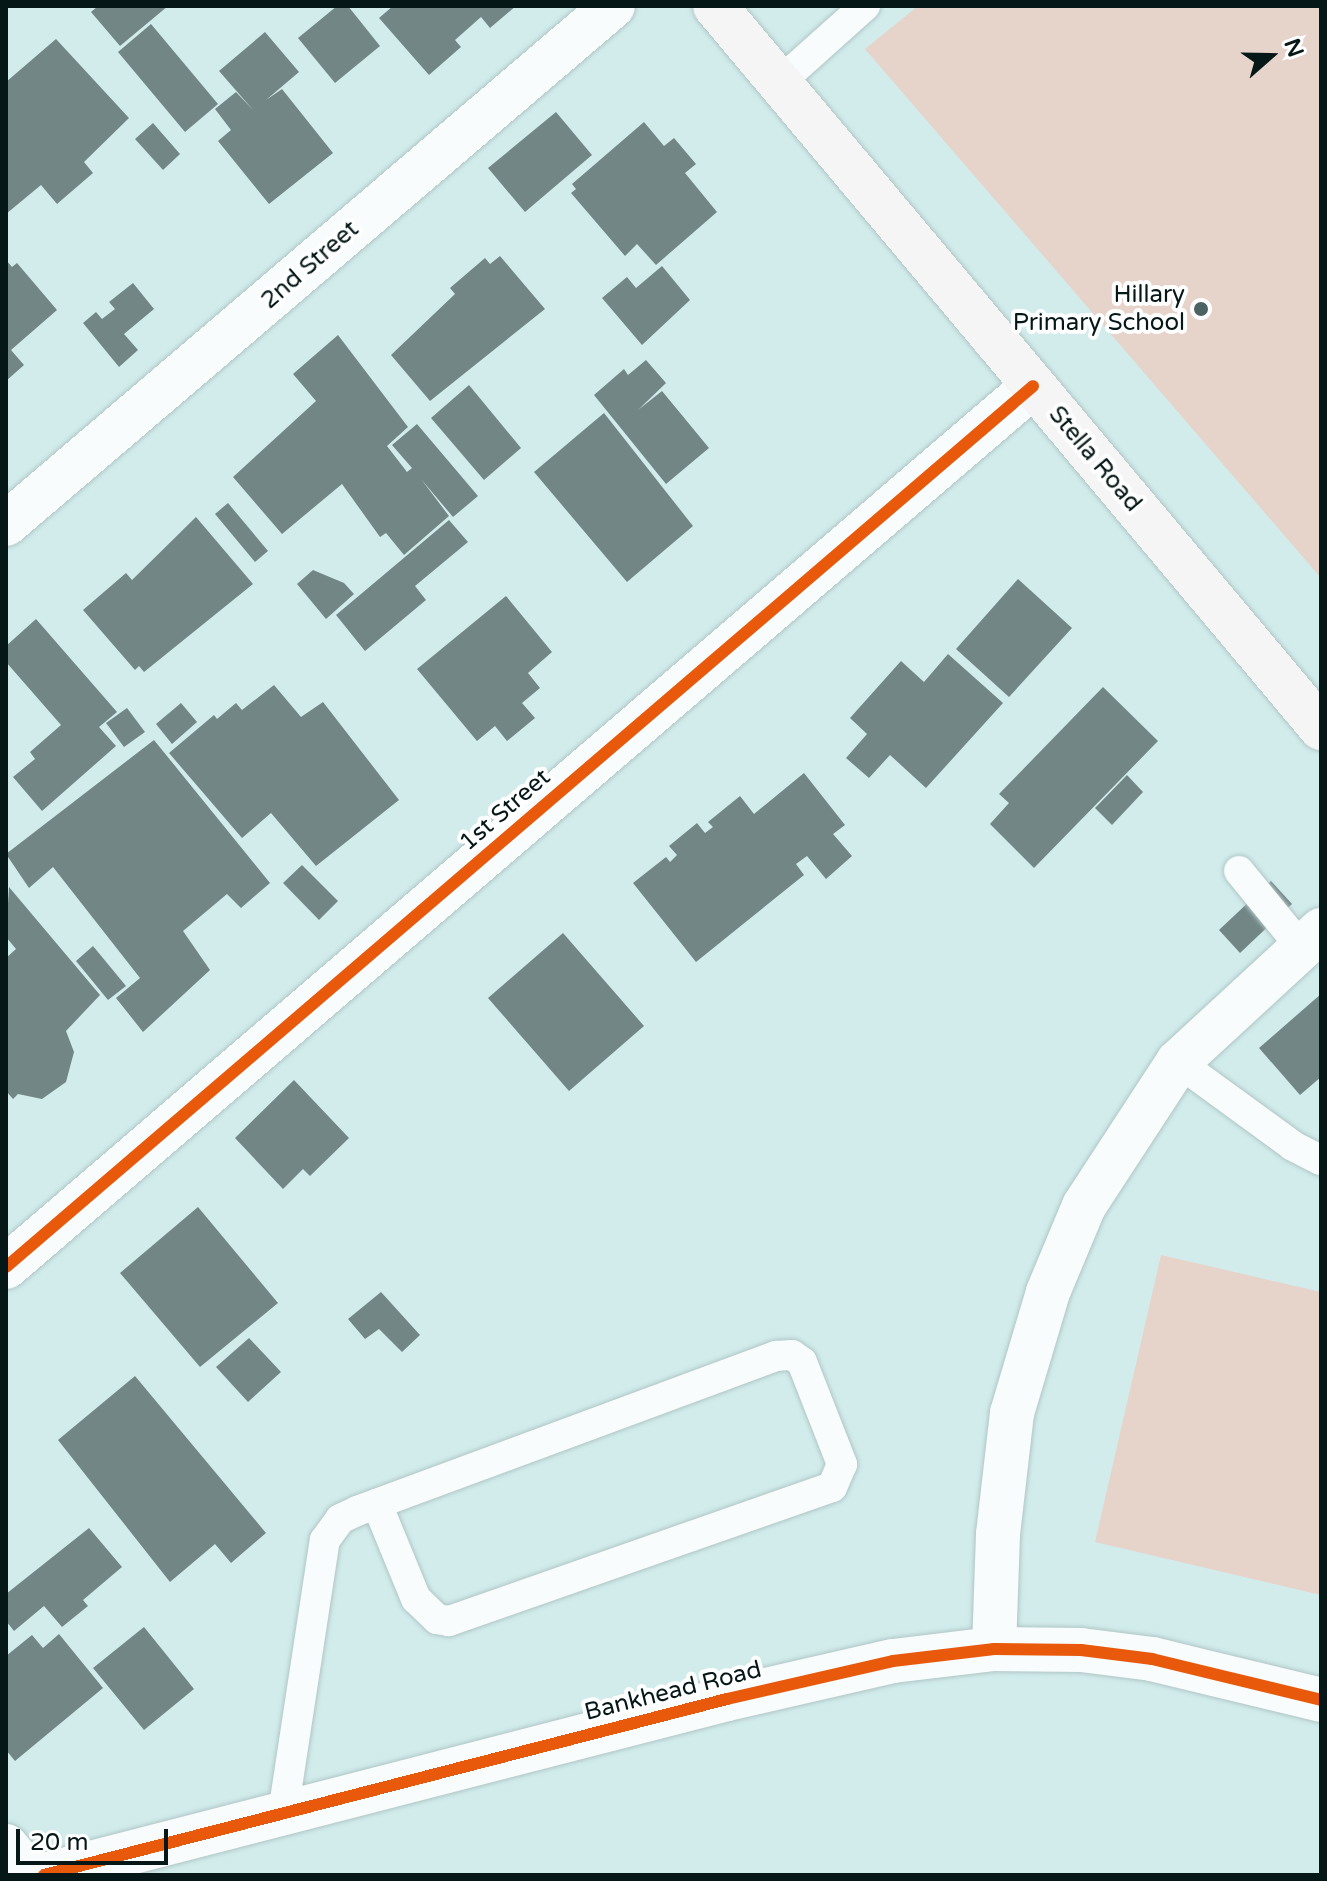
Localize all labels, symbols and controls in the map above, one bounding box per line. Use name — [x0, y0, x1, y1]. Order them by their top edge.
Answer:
north arrow — [1231, 16, 1311, 96]
text: N — [1278, 35, 1309, 61]
street label: 2nd Street — [255, 215, 365, 315]
place label: Hillary Primary School — [1013, 281, 1185, 337]
marker: Hillary Primary School — [1192, 300, 1210, 318]
street label: Stella Road — [1043, 400, 1147, 518]
street label: 1st Street — [454, 763, 556, 857]
street label: Bankhead Road — [582, 1655, 764, 1727]
scale bar — [20, 1813, 172, 1863]
text: 20 m — [30, 1828, 88, 1857]

